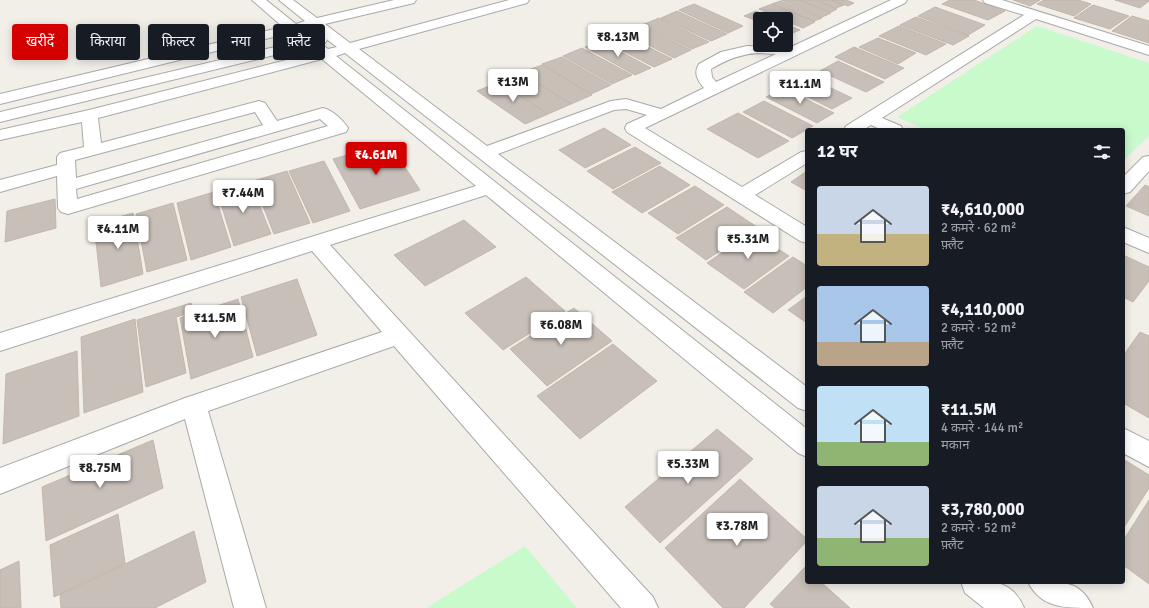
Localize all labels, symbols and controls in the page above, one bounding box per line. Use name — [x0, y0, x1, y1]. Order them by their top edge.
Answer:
map controls — [753, 12, 793, 52]
button: locate — [753, 12, 793, 52]
chip: खरीदें — [12, 24, 68, 60]
chip: किराया — [76, 24, 140, 60]
chip: फ़िल्टर — [148, 24, 209, 60]
chip: नया — [217, 24, 265, 60]
chip: फ़्लैट — [273, 24, 325, 60]
pin: ₹8.13M — [585, 24, 651, 58]
text: ₹8.13M — [597, 29, 639, 45]
pin: ₹13M — [489, 69, 537, 103]
pin: ₹11.1M — [767, 71, 833, 105]
text: ₹13M — [497, 74, 529, 90]
text: ₹11.1M — [779, 76, 821, 92]
text: 12 घर — [817, 141, 858, 162]
icon: filters — [1091, 141, 1113, 163]
pin: ₹4.61M — [343, 142, 409, 176]
text: ₹4.61M — [355, 147, 397, 163]
pin: ₹7.44M — [210, 180, 276, 214]
text: ₹7.44M — [222, 185, 264, 201]
text: ₹4,610,000 — [941, 199, 1024, 220]
icon: home — [849, 202, 897, 250]
pin: ₹4.11M — [85, 216, 151, 250]
text: 2 कमरे · 62 m² — [941, 220, 1016, 236]
text: ₹4.11M — [97, 221, 139, 237]
pin: ₹5.31M — [715, 226, 781, 260]
text: ₹5.31M — [727, 231, 769, 247]
text: फ़्लैट — [941, 237, 964, 253]
text: ₹4,110,000 — [941, 299, 1024, 320]
icon: home — [849, 302, 897, 350]
pin: ₹11.5M — [182, 305, 248, 339]
text: ₹11.5M — [194, 310, 236, 326]
pin: ₹6.08M — [528, 312, 594, 346]
text: ₹6.08M — [540, 317, 582, 333]
text: 2 कमरे · 52 m² — [941, 320, 1016, 336]
text: फ़्लैट — [941, 337, 964, 353]
text: ₹11.5M — [941, 399, 997, 420]
icon: home — [849, 402, 897, 450]
text: 4 कमरे · 144 m² — [941, 420, 1023, 436]
text: मकान — [941, 437, 969, 453]
pin: ₹5.33M — [655, 451, 721, 485]
pin: ₹8.75M — [67, 455, 133, 489]
text: ₹5.33M — [667, 456, 709, 472]
text: ₹8.75M — [79, 460, 121, 476]
text: ₹3,780,000 — [941, 499, 1024, 520]
icon: home — [849, 502, 897, 550]
pin: ₹3.78M — [704, 513, 770, 547]
text: ₹3.78M — [716, 518, 758, 534]
text: 2 कमरे · 52 m² — [941, 520, 1016, 536]
text: फ़्लैट — [941, 537, 964, 553]

